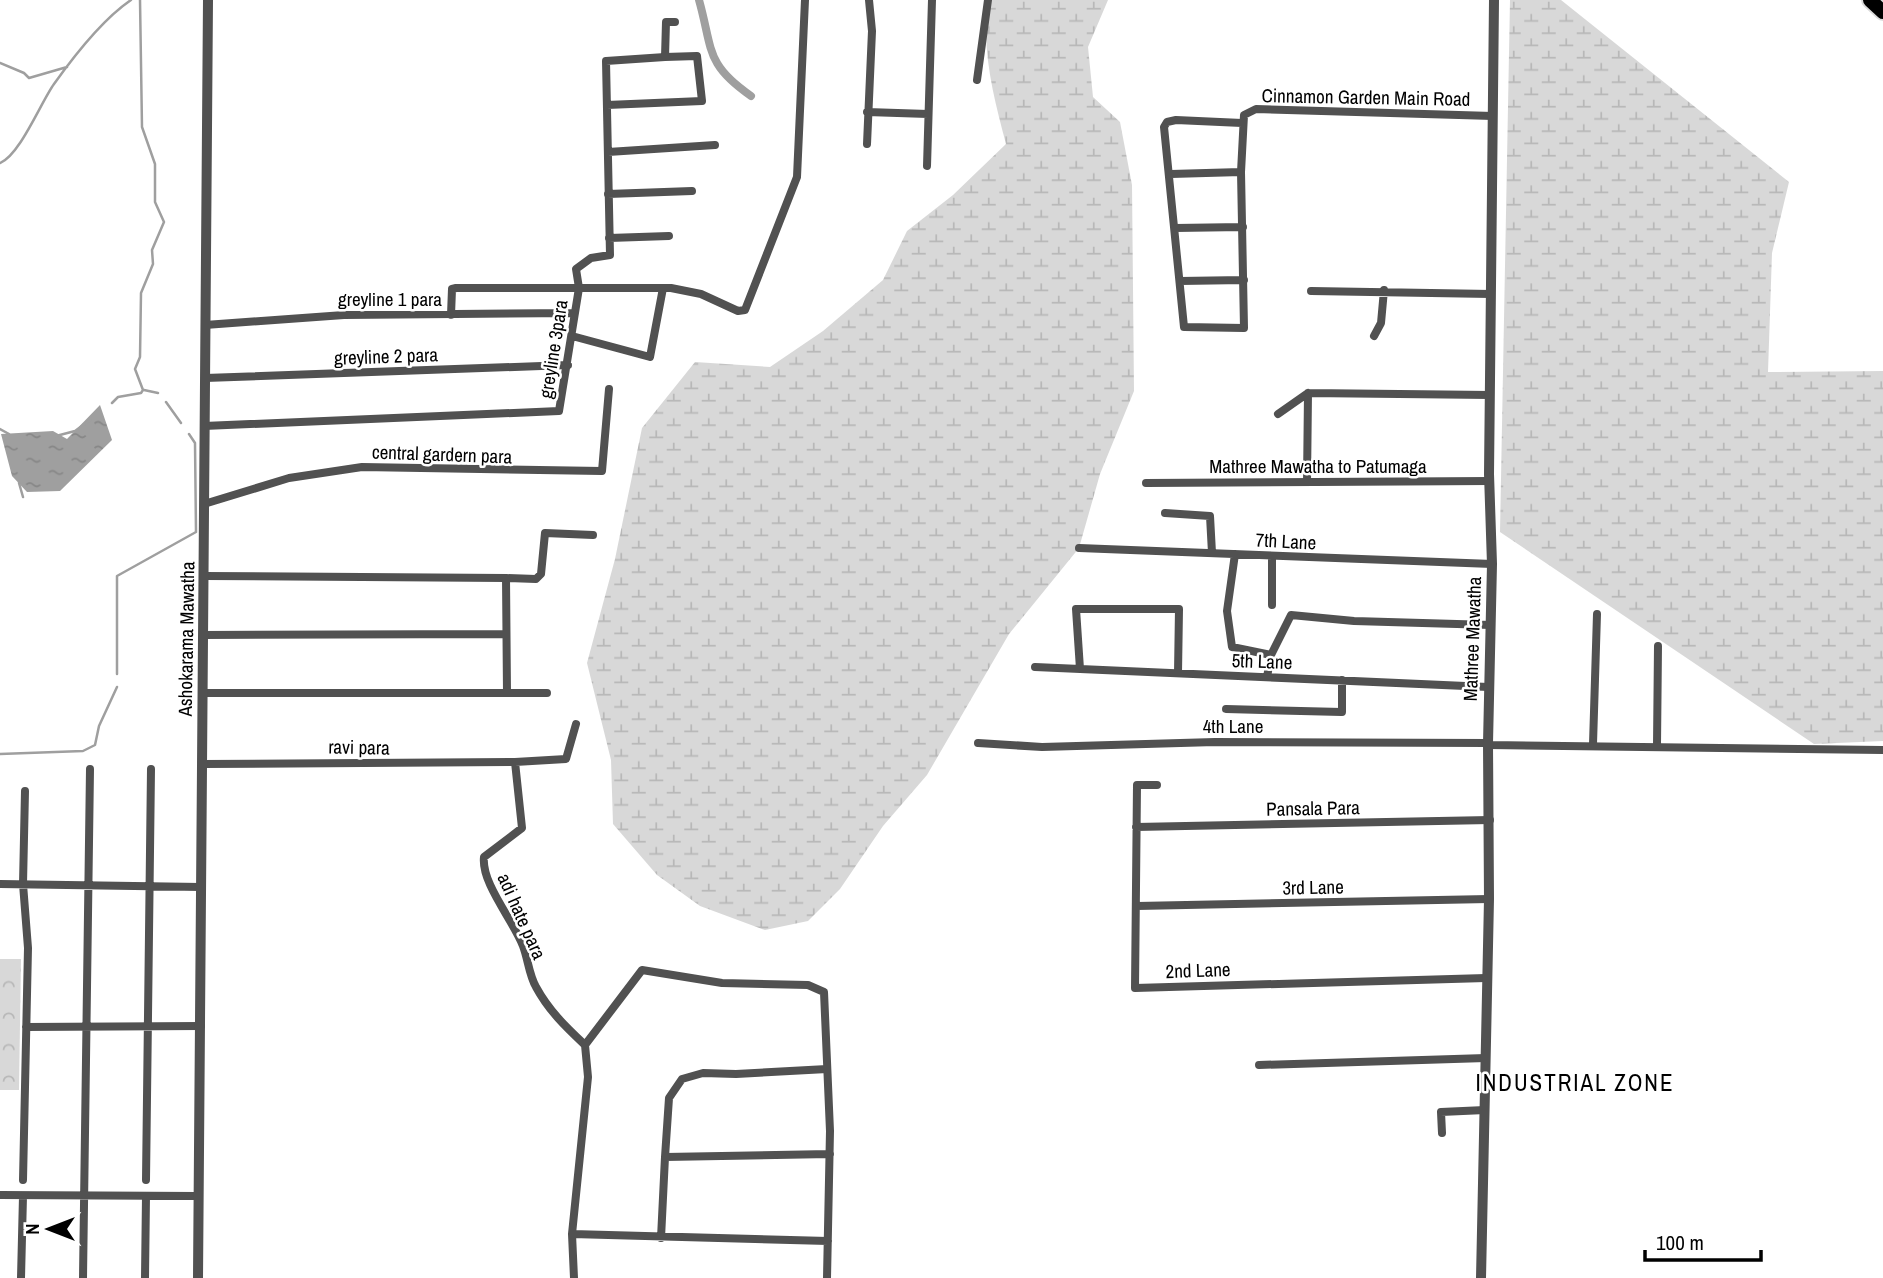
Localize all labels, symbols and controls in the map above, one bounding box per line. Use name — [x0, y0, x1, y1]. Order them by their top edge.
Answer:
street label: Cinnamon Garden Main Road — [1261, 82, 1471, 112]
street label: greyline 1 para — [338, 286, 442, 312]
street label: greyline 3para — [532, 297, 574, 400]
street label: greyline 2 para — [334, 341, 439, 371]
street label: central gardern para — [371, 439, 513, 469]
street label: Mathree Mawatha to Patumaga — [1209, 453, 1427, 479]
street label: 7th Lane — [1255, 526, 1317, 556]
street label: Ashokarama Mawatha — [172, 561, 200, 718]
street label: Mathree Mawatha — [1457, 576, 1487, 702]
street label: 5th Lane — [1231, 647, 1293, 675]
street label: 4th Lane — [1203, 713, 1263, 739]
street label: ravi para — [328, 733, 390, 761]
street label: Pansala Para — [1266, 794, 1360, 822]
street label: adi hate para — [491, 869, 553, 964]
street label: 3rd Lane — [1282, 873, 1344, 901]
street label: 2nd Lane — [1165, 956, 1231, 984]
district label: INDUSTRIAL ZONE — [1475, 1067, 1675, 1098]
north arrow — [14, 1194, 84, 1264]
scale bar — [1645, 1218, 1760, 1262]
text: N — [19, 1223, 45, 1235]
text: 100 m — [1656, 1228, 1704, 1257]

